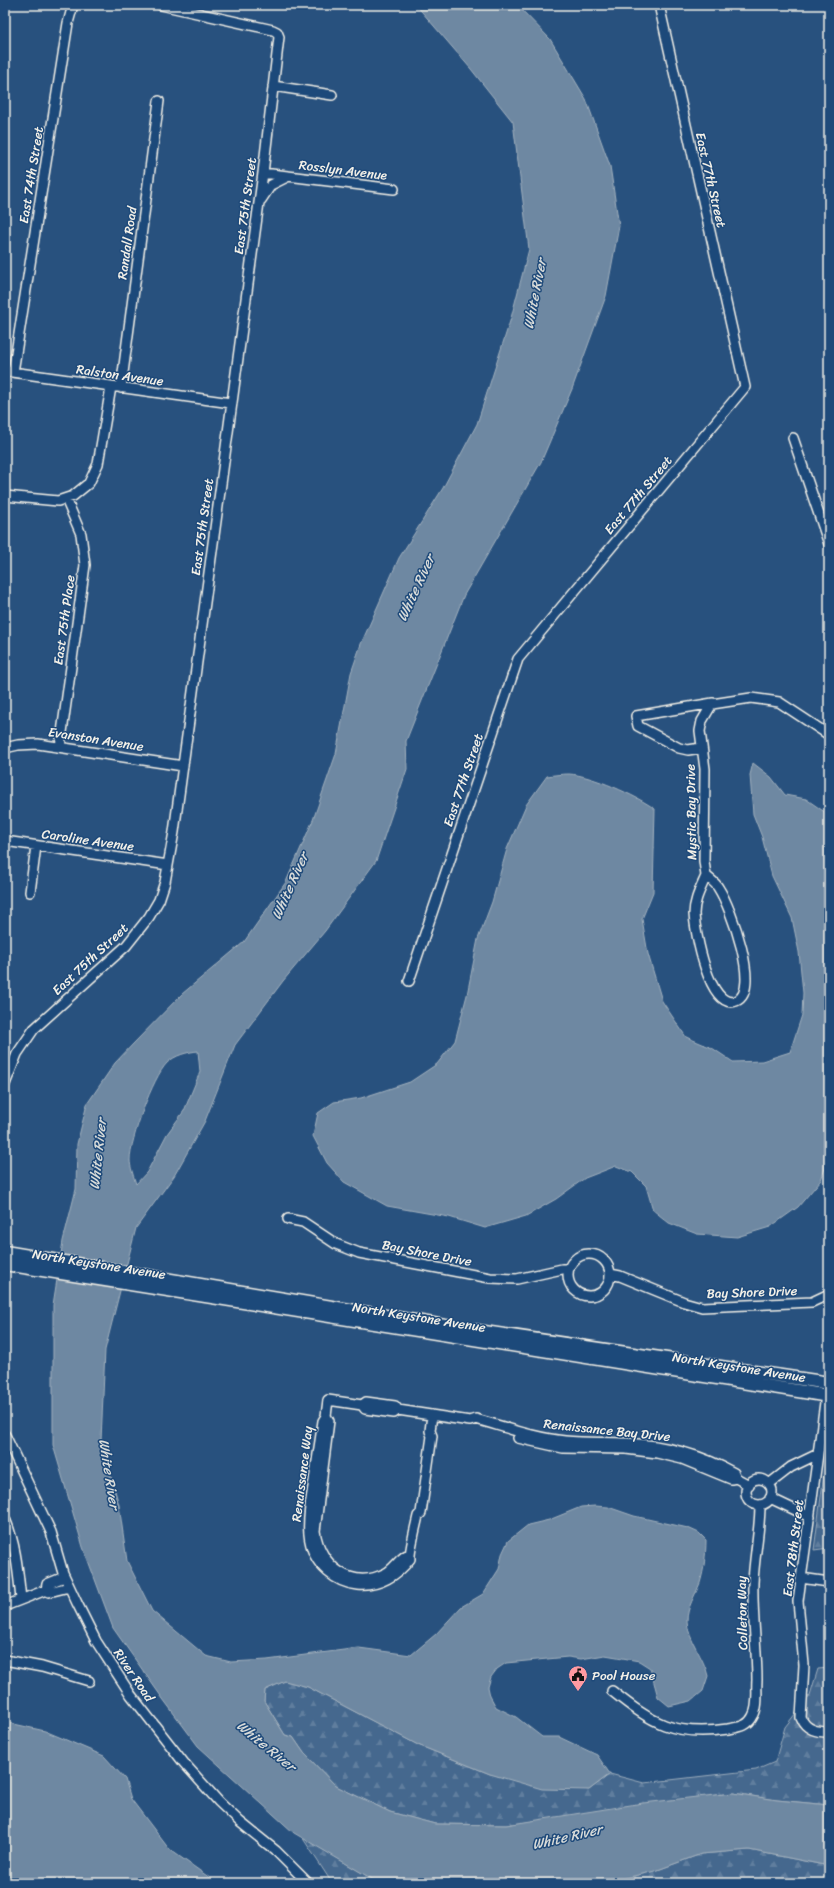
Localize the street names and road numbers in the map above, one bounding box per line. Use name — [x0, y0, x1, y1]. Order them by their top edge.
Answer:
street label: East 74th Street — [12, 125, 50, 225]
street label: East 77th Street — [689, 130, 733, 230]
street label: Rosslyn Avenue — [298, 153, 388, 187]
street label: East 75th Street — [227, 156, 263, 256]
street label: Randall Road — [111, 204, 144, 281]
street label: Ralston Avenue — [75, 357, 165, 393]
street label: East 77th Street — [598, 450, 678, 540]
street label: East 75th Street — [184, 477, 220, 577]
street label: East 75th Place — [46, 573, 82, 667]
street label: Evanston Avenue — [47, 720, 146, 758]
street label: East 77th Street — [436, 730, 490, 830]
street label: Mystic Bay Drive — [679, 763, 703, 860]
street label: Caroline Avenue — [40, 822, 136, 858]
street label: East 75th Street — [46, 917, 134, 1001]
street label: Bay Shore Drive — [380, 1233, 474, 1273]
street label: North Keystone Avenue — [31, 1242, 168, 1286]
street label: Bay Shore Drive — [706, 1279, 798, 1305]
street label: North Keystone Avenue — [351, 1295, 488, 1339]
street label: North Keystone Avenue — [671, 1345, 808, 1389]
street label: Renaissance Bay Drive — [543, 1412, 672, 1448]
street label: Renaissance Way — [285, 1424, 319, 1523]
street label: East 78th Street — [776, 1498, 810, 1598]
street label: Colleton Way — [730, 1575, 754, 1650]
street label: River Road — [108, 1643, 161, 1708]

